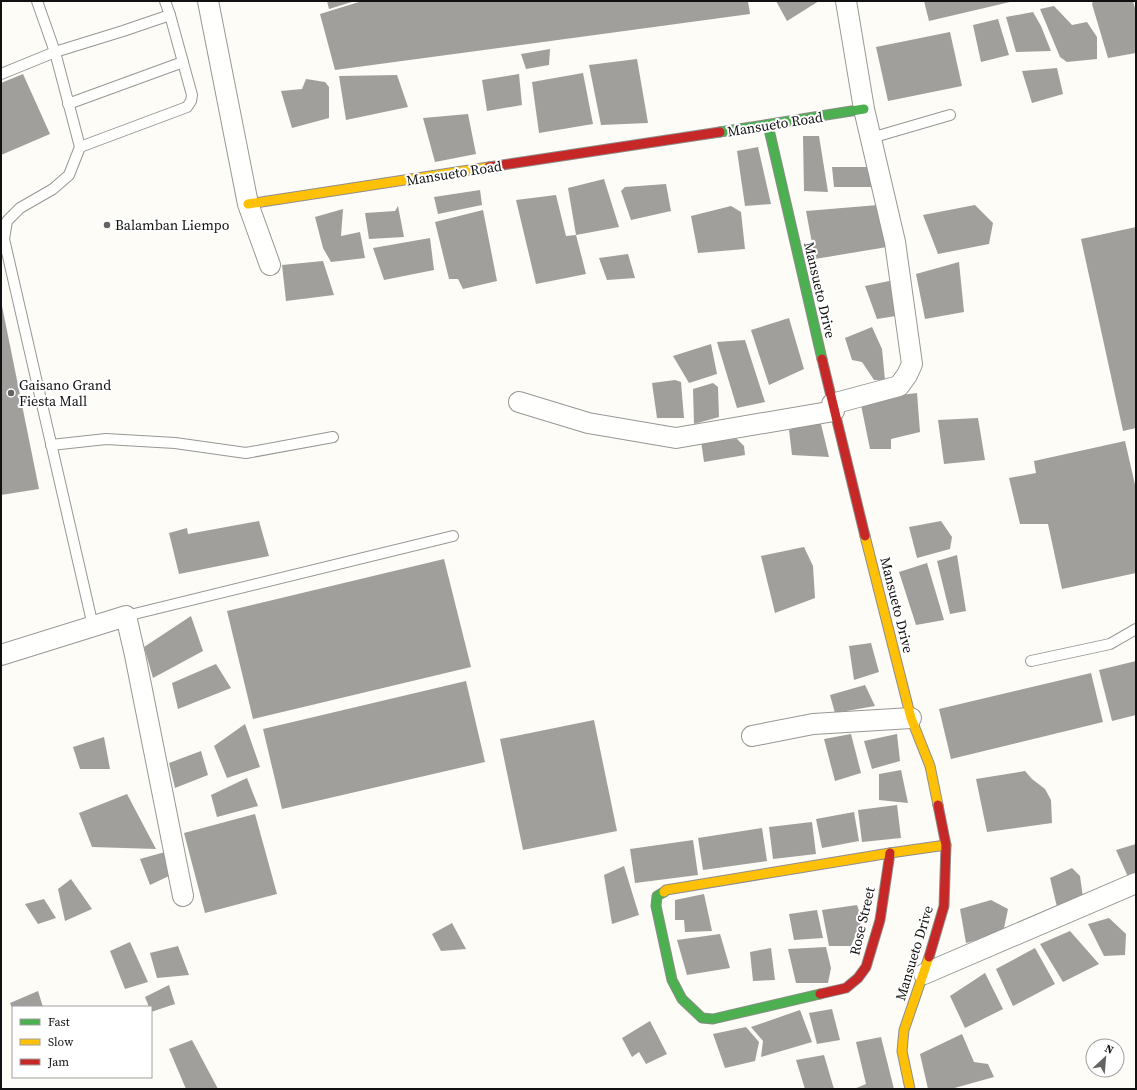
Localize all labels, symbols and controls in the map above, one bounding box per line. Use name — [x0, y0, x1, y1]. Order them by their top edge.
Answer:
street label: Mansueto Road — [726, 107, 824, 141]
street label: Mansueto Road — [405, 156, 503, 190]
place label: Balamban Liempo — [115, 215, 230, 235]
marker: Balamban Liempo — [102, 220, 112, 230]
street label: Mansueto Drive — [799, 240, 841, 340]
place label: Gaisano Grand Fiesta Mall — [19, 375, 111, 411]
marker: Gaisano Grand Fiesta Mall — [6, 388, 16, 398]
street label: Mansueto Drive — [875, 555, 919, 655]
street label: Rose Street — [844, 885, 880, 957]
street label: Mansueto Drive — [890, 903, 938, 1003]
legend — [12, 1006, 152, 1078]
text: Fast — [48, 1014, 70, 1030]
text: Slow — [48, 1034, 74, 1050]
north arrow — [1085, 1038, 1125, 1078]
text: N — [1102, 1041, 1116, 1058]
text: Jam — [47, 1054, 69, 1070]

